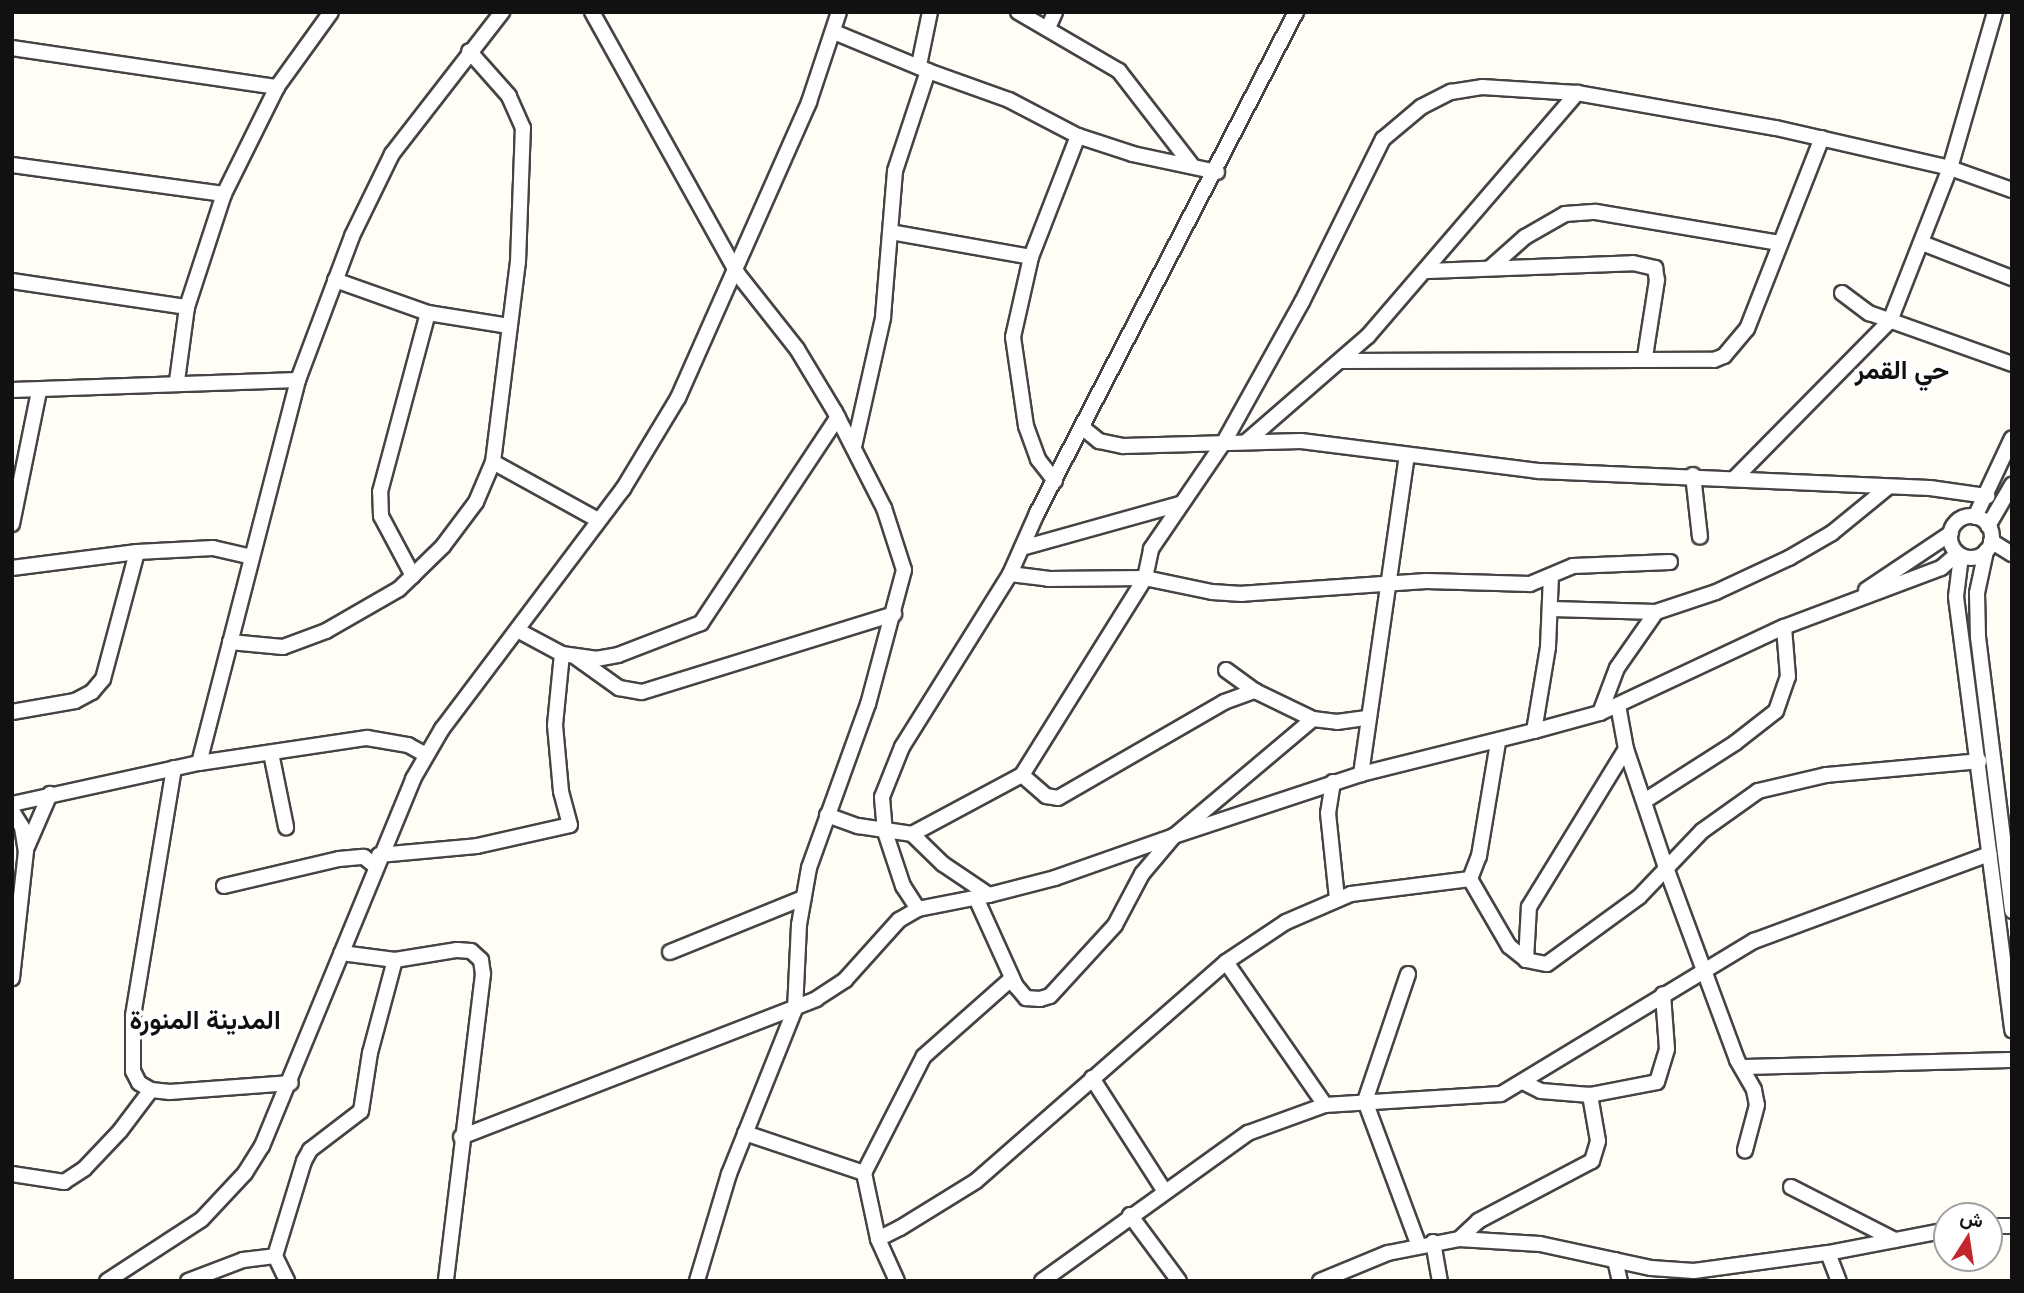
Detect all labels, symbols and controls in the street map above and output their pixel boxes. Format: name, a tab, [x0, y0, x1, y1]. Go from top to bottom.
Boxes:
district label: حي القمر	[1855, 354, 1949, 386]
district label: المدينة المنورة	[129, 1004, 281, 1036]
north arrow	[1933, 1202, 2003, 1272]
text: ش	[1958, 1203, 1986, 1234]

